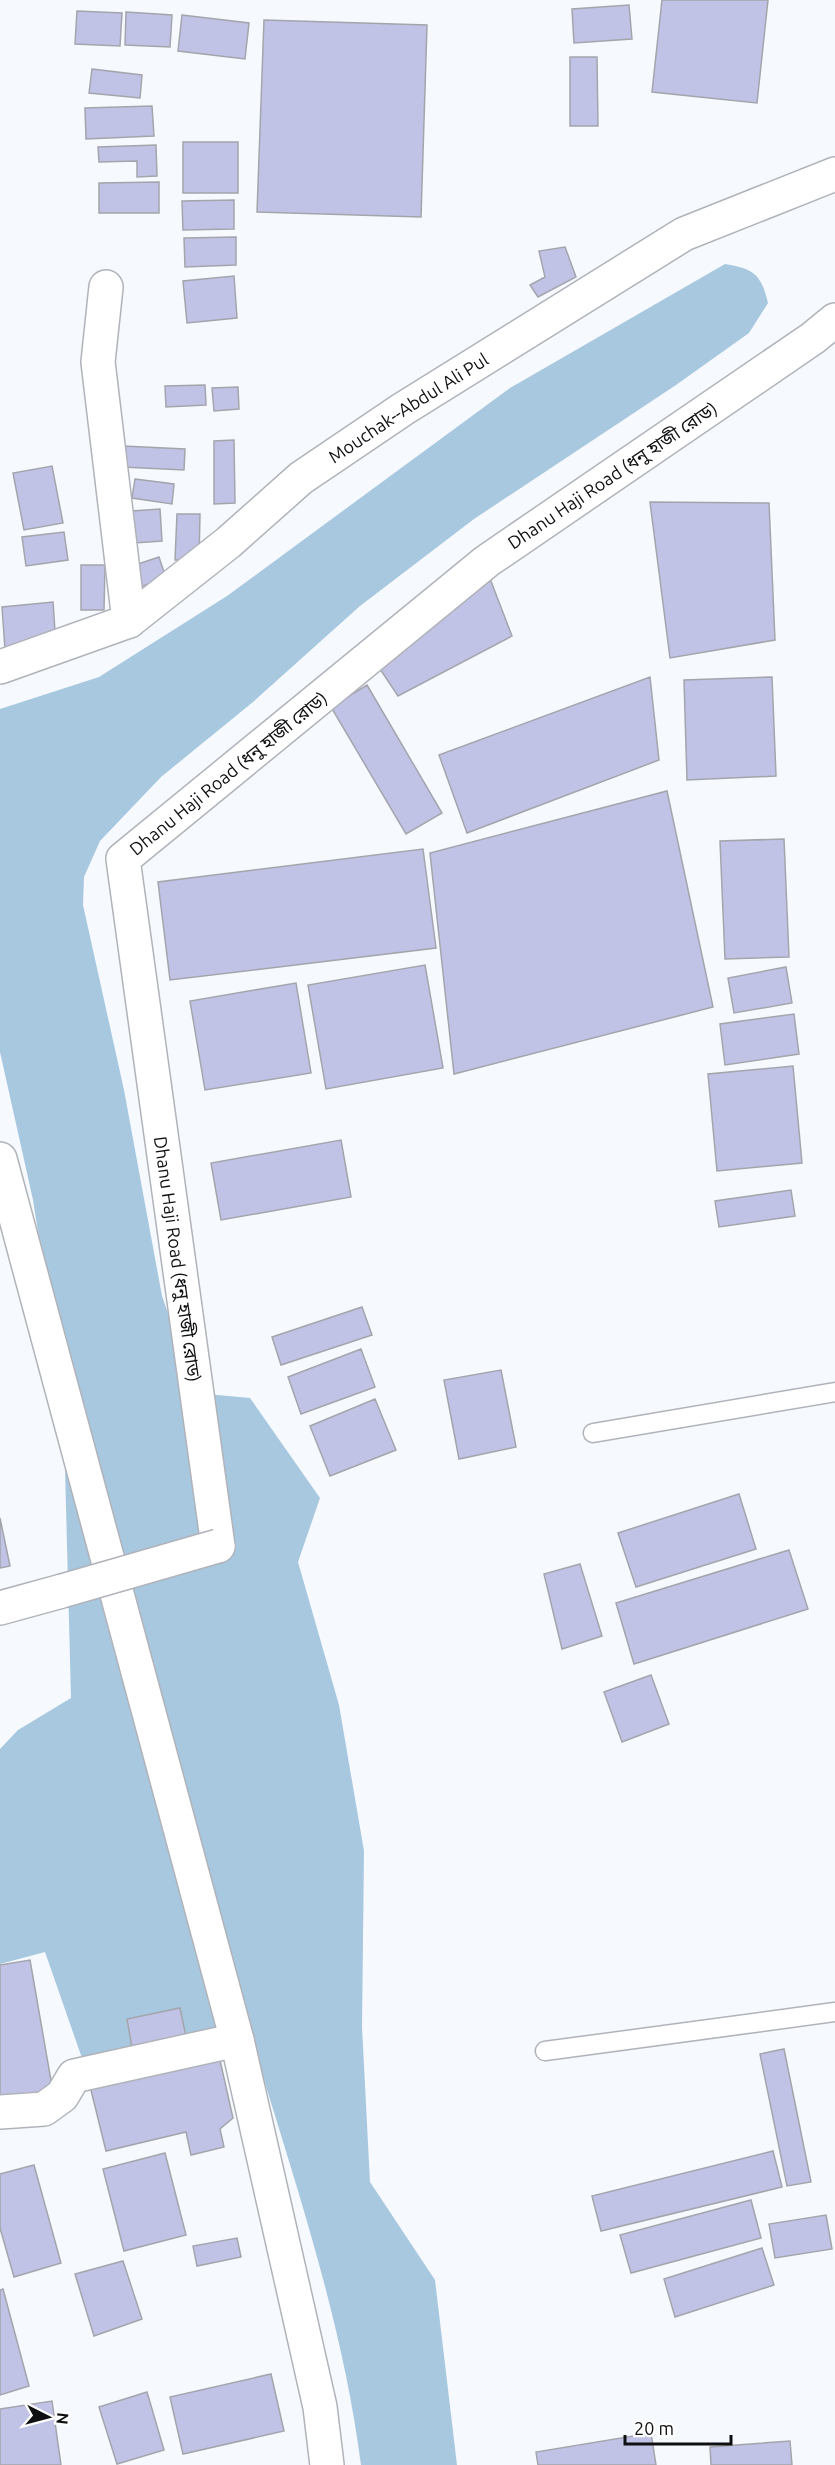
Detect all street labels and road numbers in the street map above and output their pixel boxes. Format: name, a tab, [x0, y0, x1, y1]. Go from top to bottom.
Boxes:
street label: Mouchak--Abdul Ali Pul	[325, 348, 492, 467]
street label: Dhanu Haji Road (ধনু হাজী রোড)	[504, 397, 721, 554]
street label: Dhanu Haji Road (ধনু হাজী রোড)	[125, 687, 332, 860]
street label: Dhanu Haji Road (ধনু হাজী রোড)	[149, 1135, 205, 1383]

